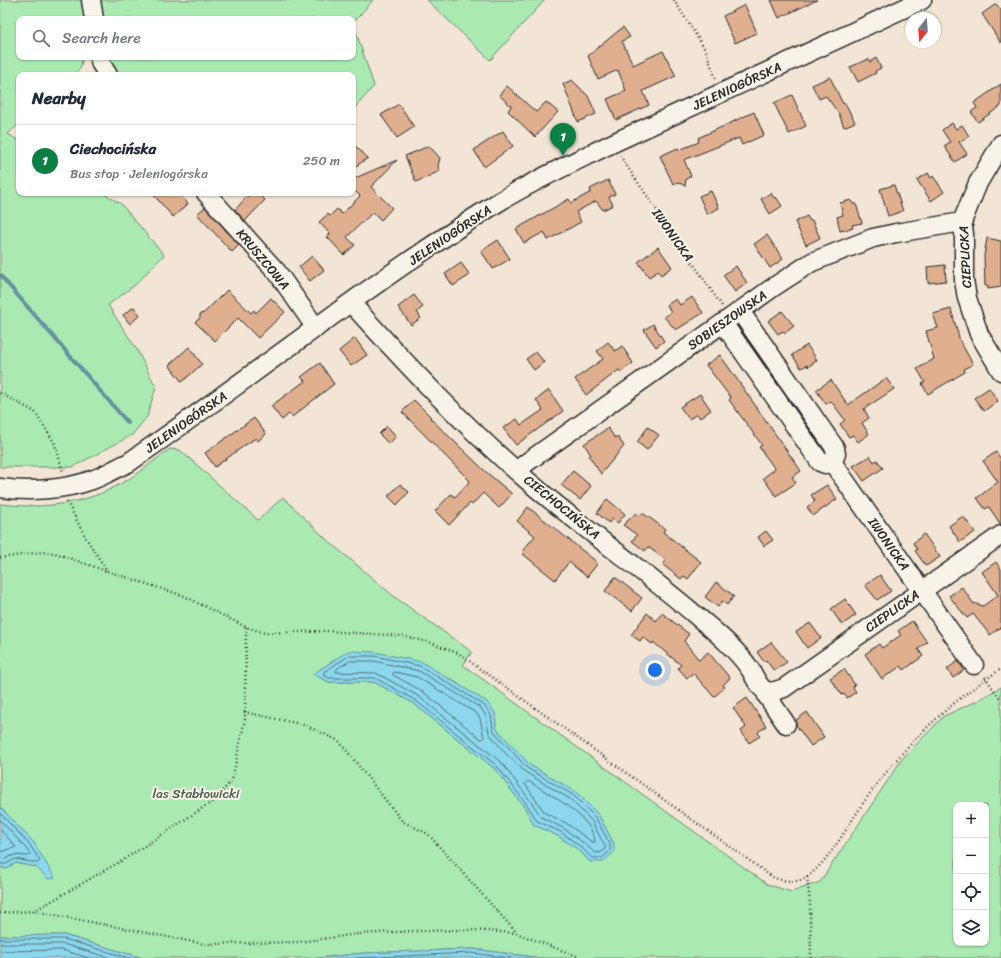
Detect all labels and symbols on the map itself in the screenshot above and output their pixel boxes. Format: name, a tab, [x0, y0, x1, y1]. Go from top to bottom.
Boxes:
north arrow	[905, 12, 941, 48]
street label: JELENIOGÓRSKA	[688, 55, 785, 117]
pin: 1	[550, 123, 576, 156]
street label: JELENIOGÓRSKA	[403, 199, 496, 272]
street label: IWONICKA	[646, 203, 700, 267]
street label: KRUSZCOWA	[230, 223, 296, 295]
street label: CIEPLICKA	[952, 225, 978, 289]
street label: SOBIESZOWSKA	[682, 284, 772, 356]
street label: JELENIOGÓRSKA	[139, 385, 232, 459]
street label: CIECHOCIŃSKA	[519, 469, 605, 545]
street label: IWONICKA	[862, 512, 916, 576]
street label: CIEPLICKA	[860, 584, 924, 638]
your location	[645, 660, 665, 680]
park label: las Stabłowicki	[153, 782, 240, 805]

